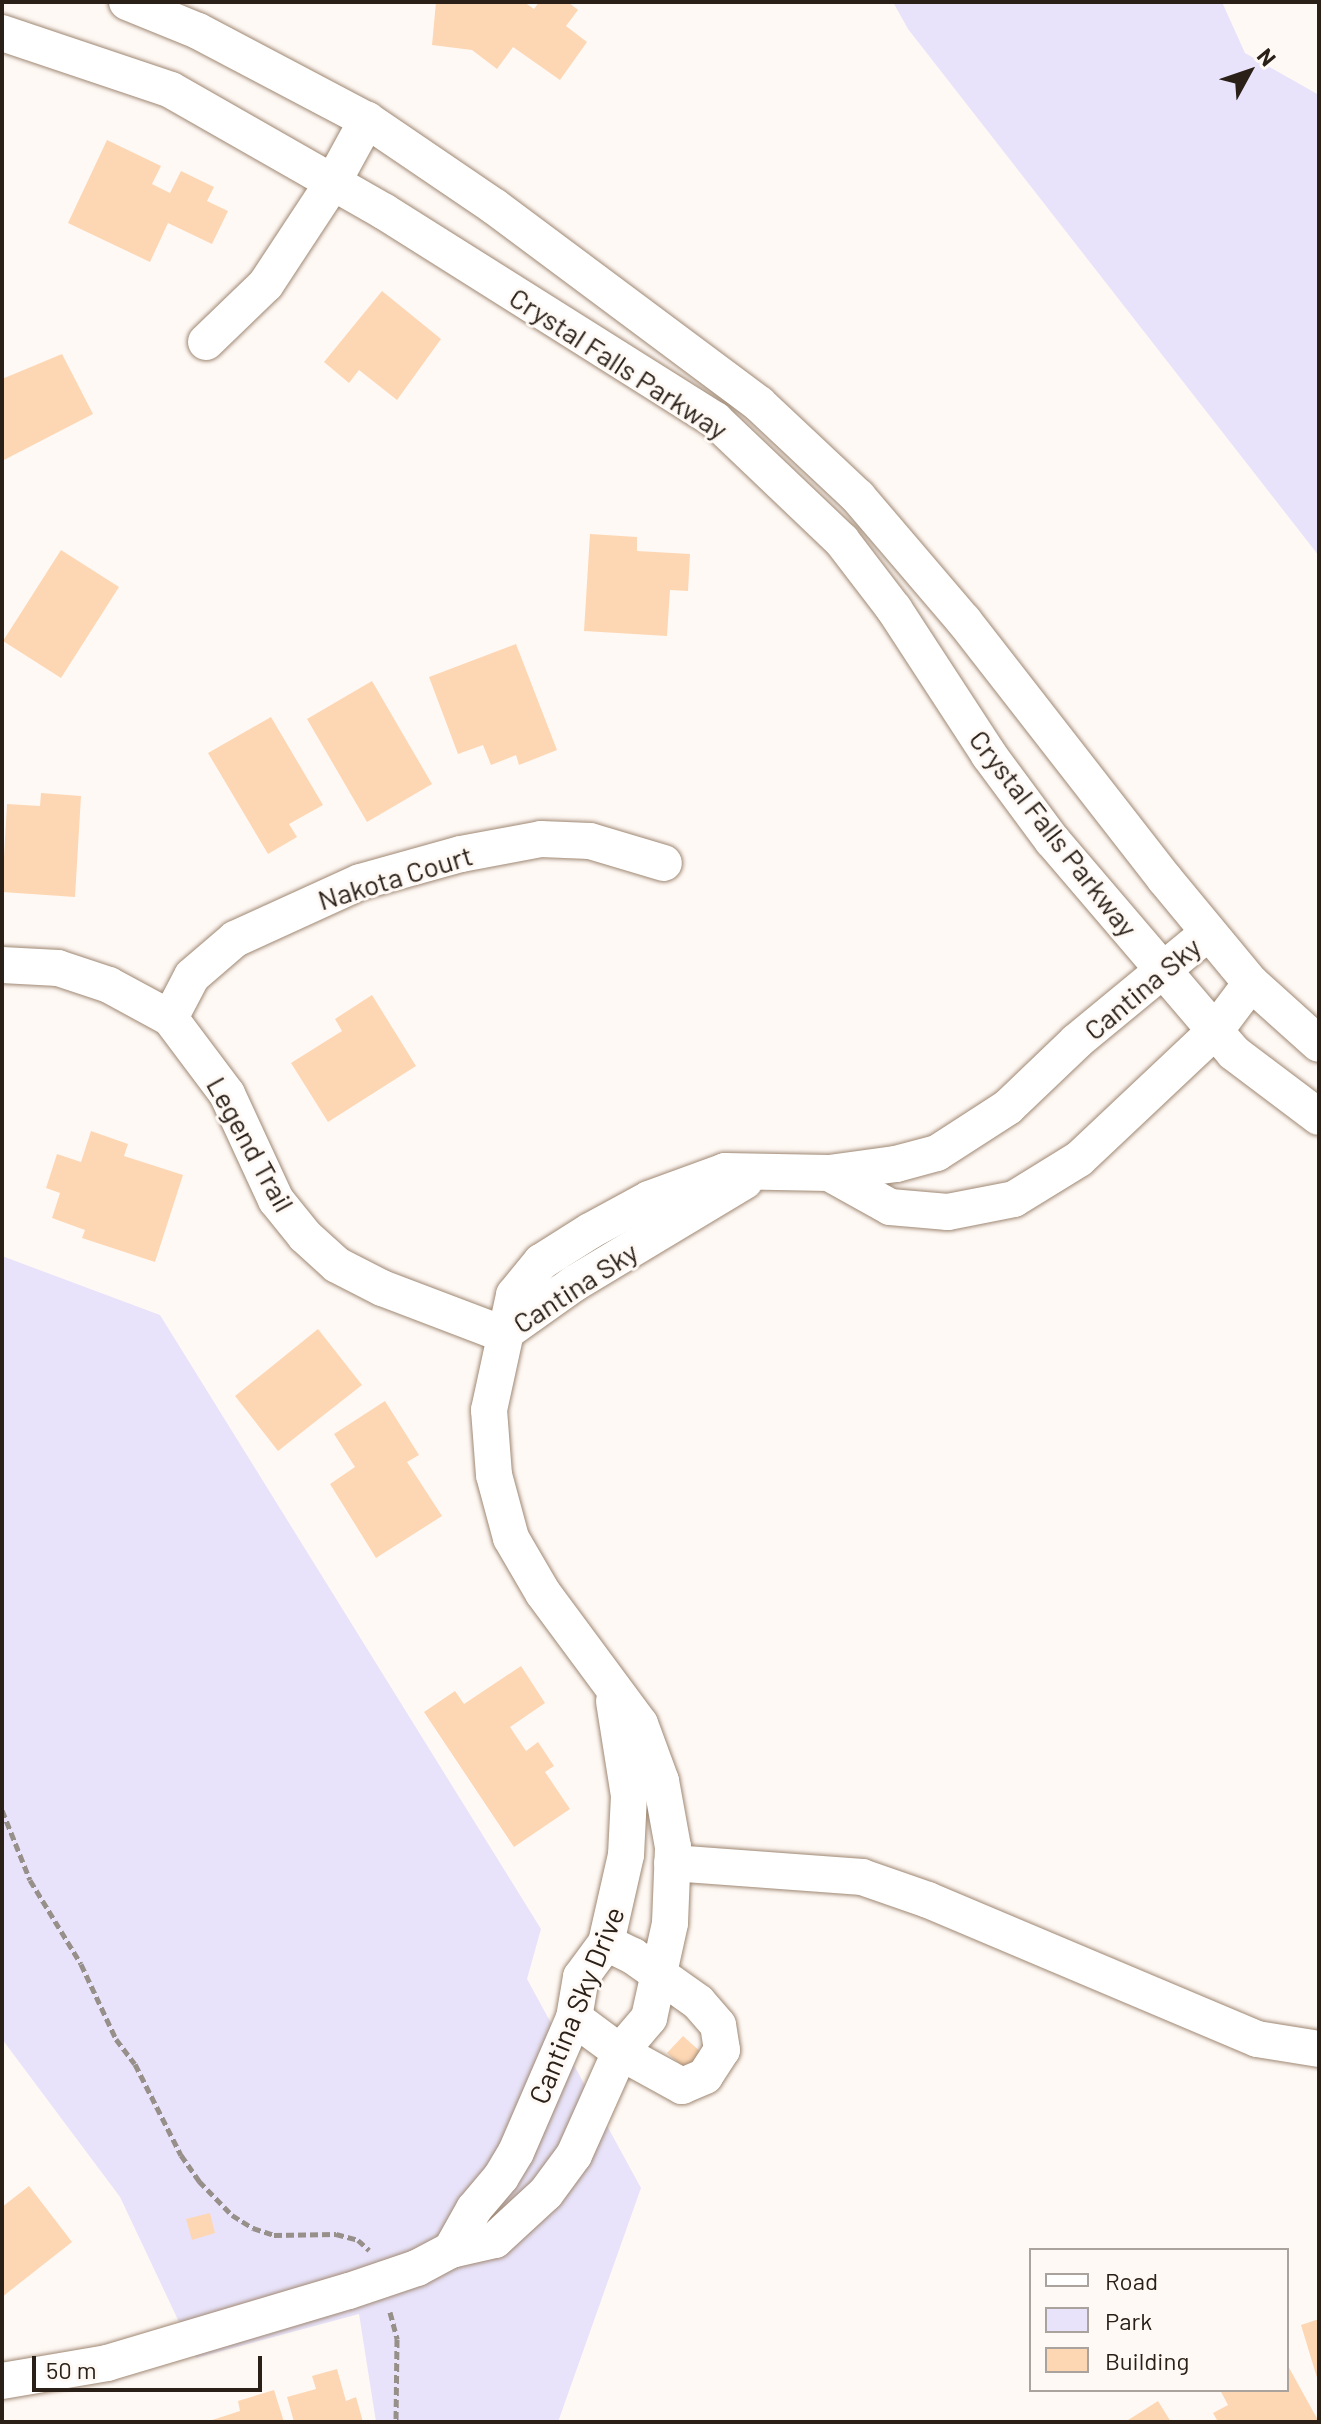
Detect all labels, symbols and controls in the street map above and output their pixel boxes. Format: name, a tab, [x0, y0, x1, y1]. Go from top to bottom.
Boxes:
north arrow	[1209, 32, 1289, 112]
text: N	[1253, 43, 1282, 71]
street label: Crystal Falls Parkway	[504, 280, 734, 446]
street label: Crystal Falls Parkway	[963, 723, 1145, 943]
street label: Nakota Court	[314, 838, 476, 916]
street label: Cantina Sky	[1077, 930, 1207, 1046]
street label: Legend Trail	[200, 1071, 302, 1217]
street label: Cantina Sky	[506, 1234, 644, 1340]
street label: Cantina Sky Drive	[521, 1901, 631, 2109]
legend	[1029, 2248, 1289, 2392]
text: Road	[1105, 2266, 1158, 2295]
text: Park	[1105, 2306, 1152, 2335]
scale bar	[36, 2340, 266, 2390]
text: Building	[1105, 2346, 1189, 2375]
text: 50 m	[46, 2355, 97, 2384]

